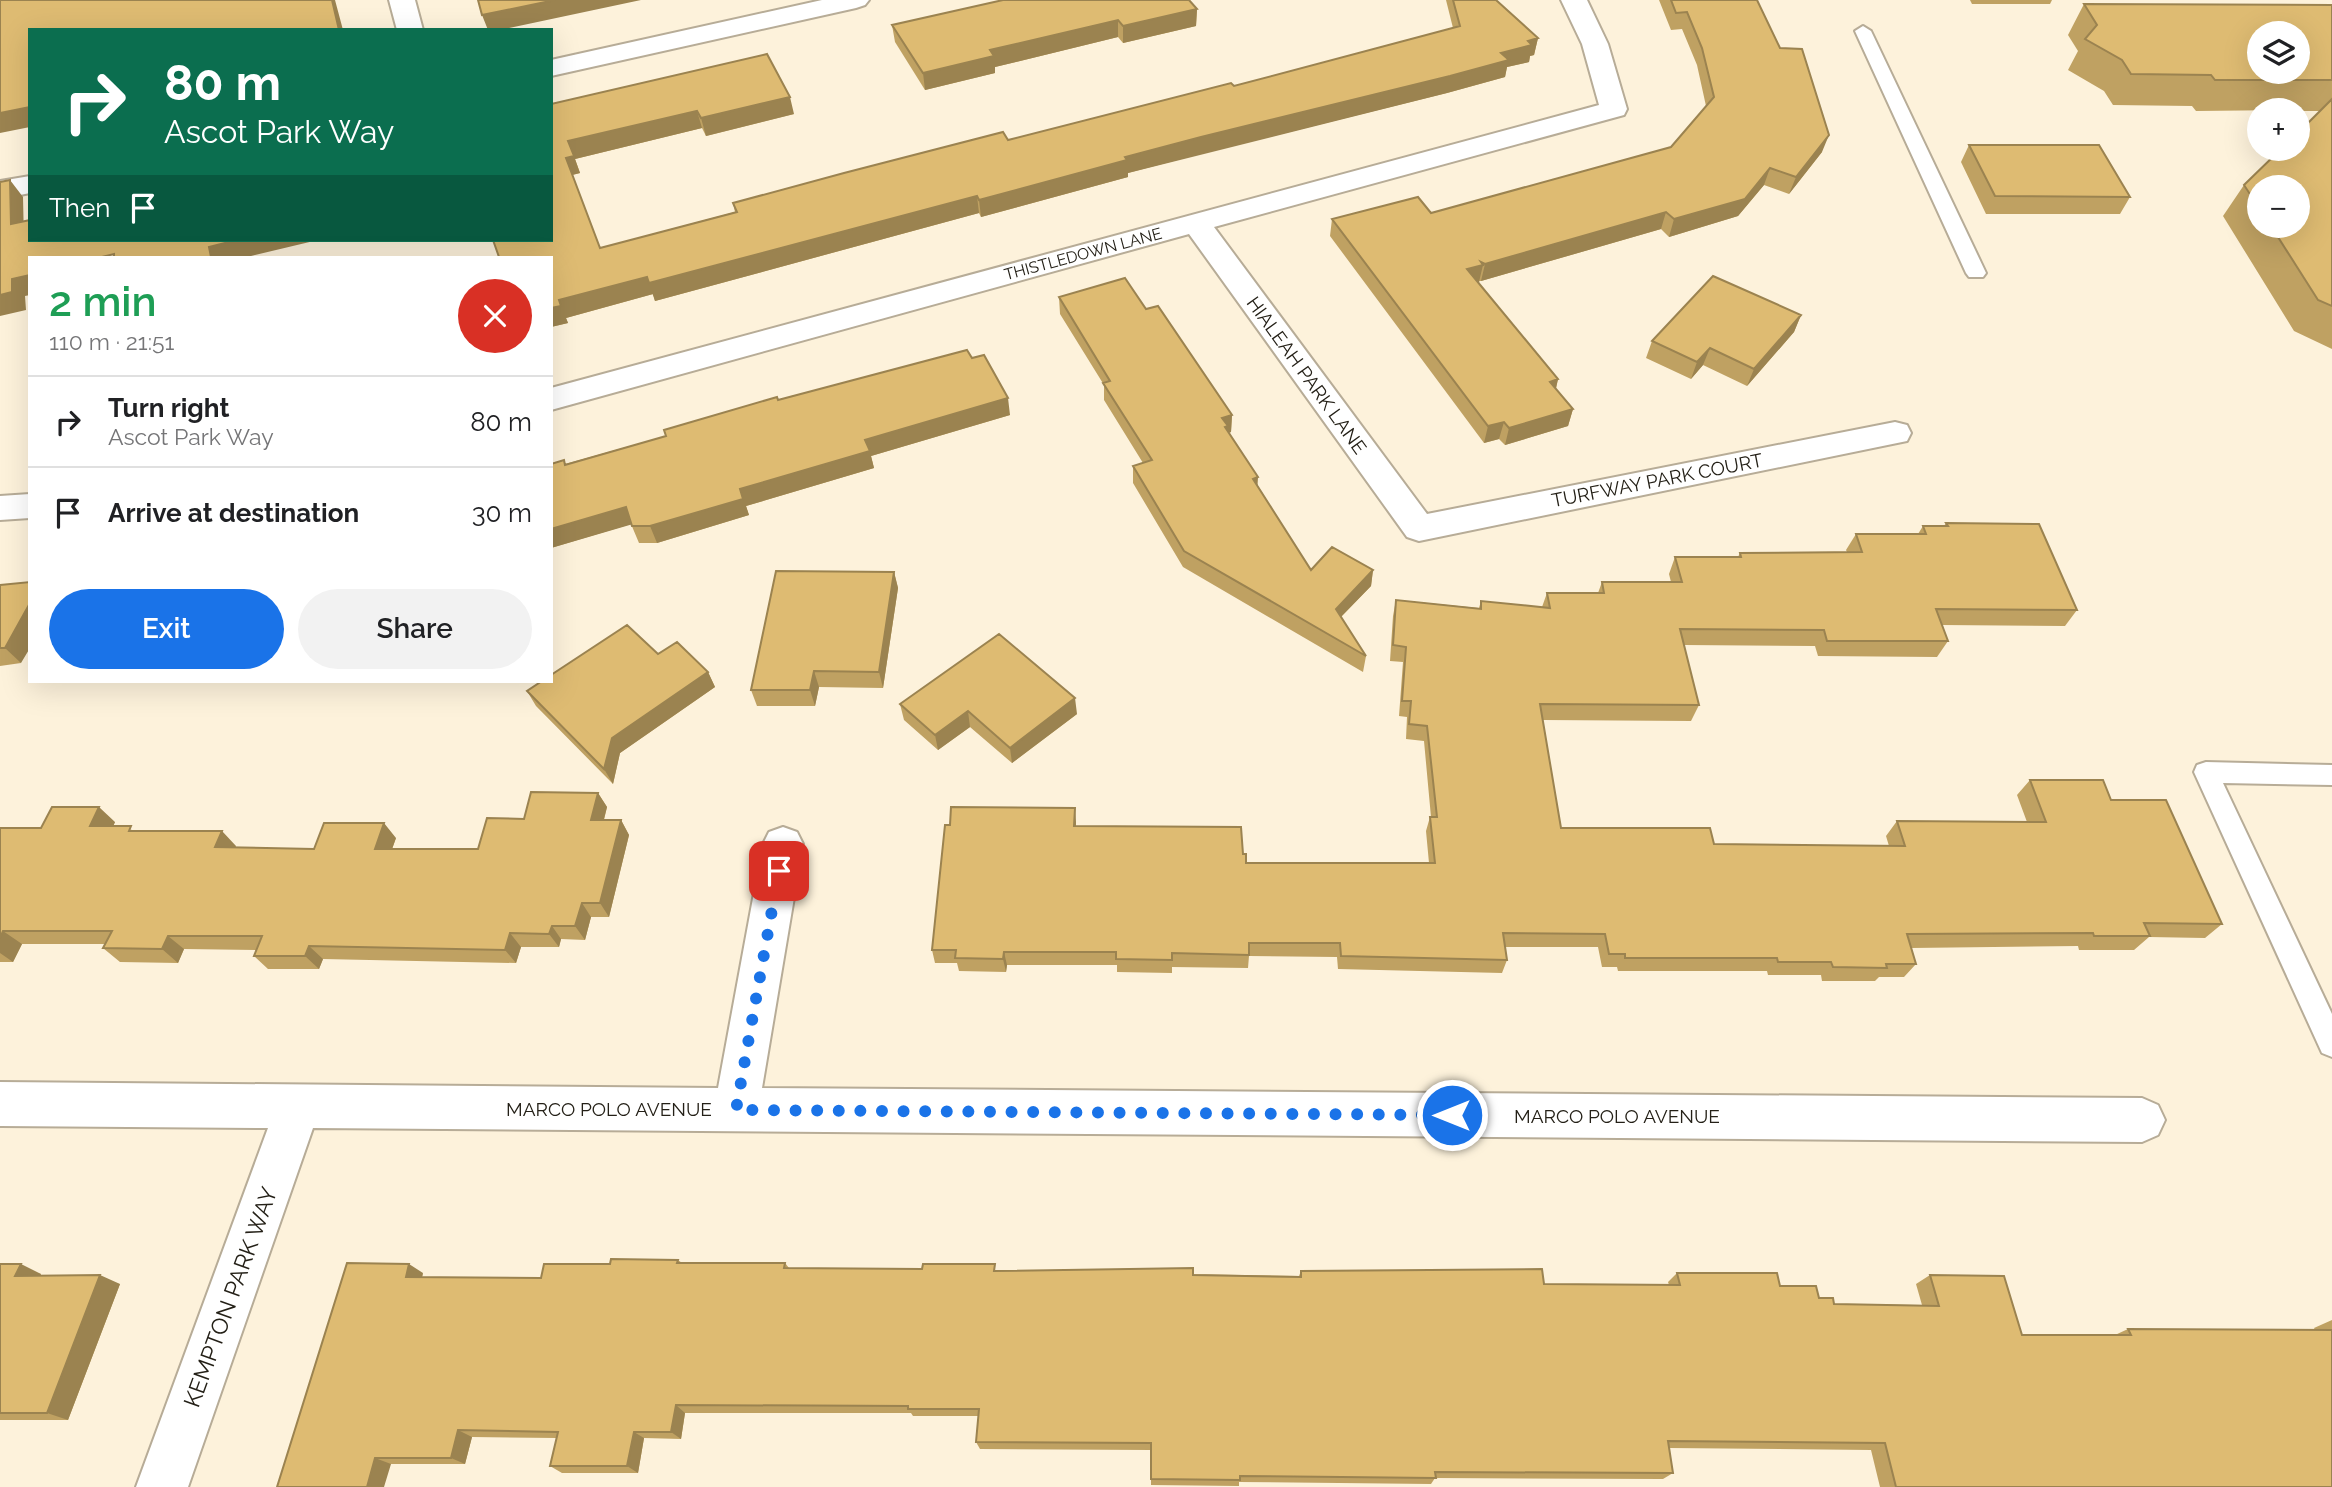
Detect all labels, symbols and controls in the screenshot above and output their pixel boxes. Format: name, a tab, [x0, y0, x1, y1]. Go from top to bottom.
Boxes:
map controls	[2247, 21, 2310, 238]
button: layers	[2247, 21, 2310, 84]
text: 80 m	[164, 54, 281, 111]
icon: right	[49, 56, 140, 147]
button: +	[2247, 98, 2310, 161]
text: Ascot Park Way	[164, 113, 394, 150]
button: −	[2247, 175, 2310, 238]
icon: arrive	[124, 189, 162, 227]
text: Then	[49, 193, 110, 223]
street label: THISTLEDOWN LANE	[1002, 224, 1164, 284]
text: 2 min	[49, 277, 157, 326]
button: close	[458, 279, 532, 353]
street label: HIALEAH PARK LANE	[1243, 292, 1371, 458]
text: 110 m · 21:51	[49, 328, 174, 355]
text: Turn right	[108, 393, 229, 423]
icon: right	[49, 403, 87, 441]
text: 80 m	[470, 407, 532, 437]
text: Ascot Park Way	[108, 423, 274, 450]
street label: TURFWAY PARK COURT	[1550, 449, 1765, 511]
icon: arrive	[49, 494, 87, 532]
text: Arrive at destination	[108, 498, 359, 528]
text: 30 m	[472, 498, 532, 528]
button: Exit	[49, 589, 284, 669]
button: Share	[298, 589, 532, 669]
pin	[749, 841, 809, 901]
icon: arrive	[760, 852, 798, 890]
position arrow	[1415, 1078, 1489, 1152]
street label: MARCO POLO AVENUE	[506, 1098, 712, 1120]
street label: MARCO POLO AVENUE	[1514, 1105, 1720, 1127]
street label: KEMPTON PARK WAY	[178, 1183, 282, 1411]

